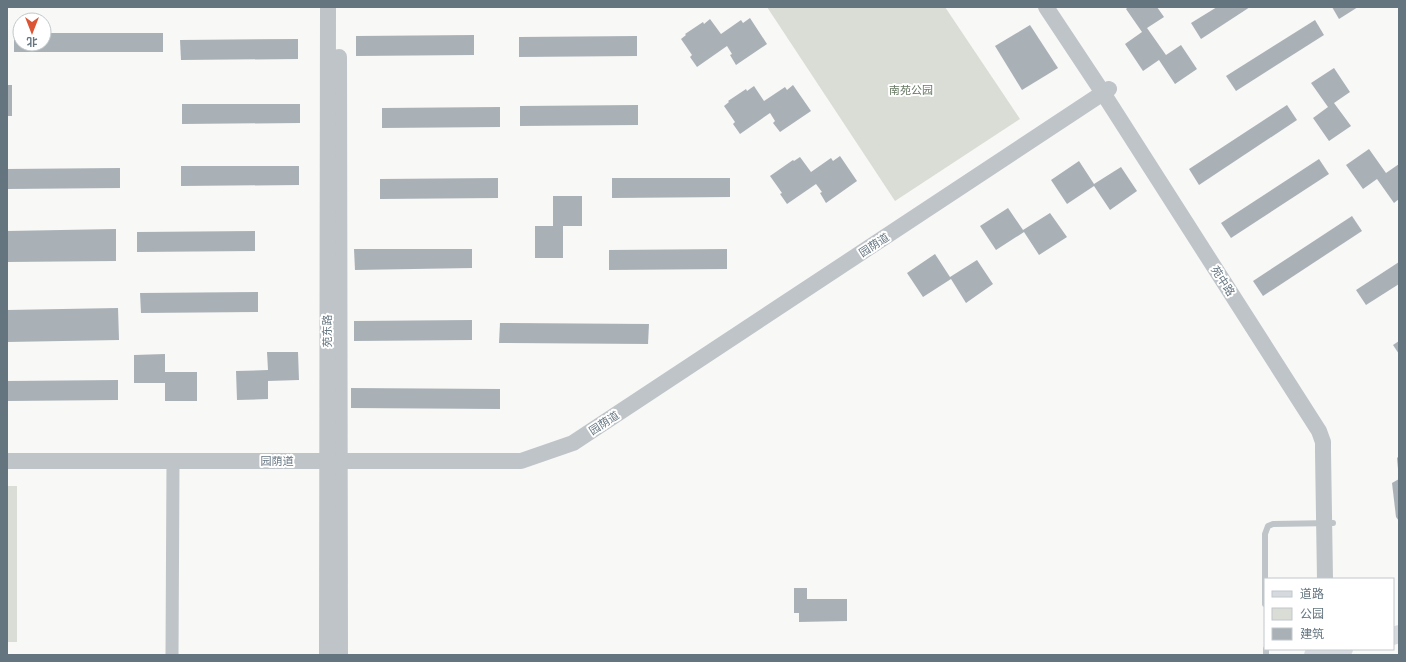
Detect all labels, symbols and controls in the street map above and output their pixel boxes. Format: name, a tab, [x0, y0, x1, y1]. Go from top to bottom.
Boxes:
north arrow	[12, 12, 52, 52]
text: 北	[27, 35, 38, 49]
park label: 南苑公园	[889, 83, 933, 97]
street label: 园荫道	[856, 230, 892, 260]
street label: 苑中路	[1208, 263, 1238, 299]
street label: 苑东路	[320, 315, 334, 348]
street label: 园荫道	[586, 408, 622, 438]
street label: 园荫道	[261, 454, 294, 468]
legend	[1264, 578, 1394, 650]
text: 道路	[1300, 586, 1324, 602]
text: 公园	[1300, 606, 1324, 622]
text: 建筑	[1300, 626, 1324, 642]

